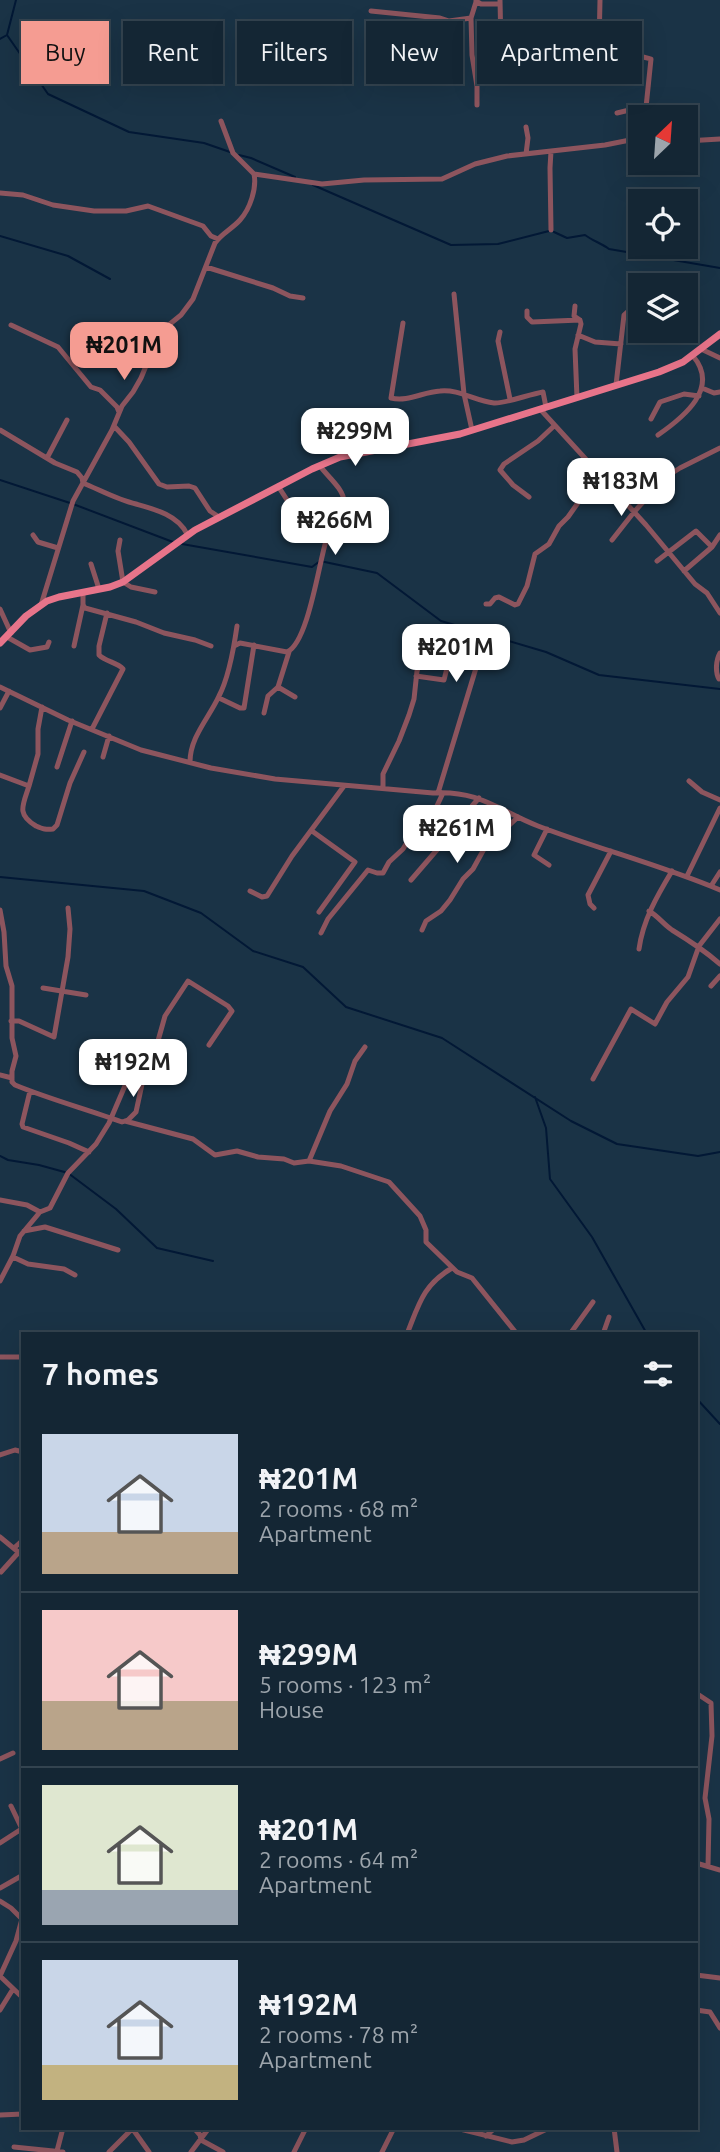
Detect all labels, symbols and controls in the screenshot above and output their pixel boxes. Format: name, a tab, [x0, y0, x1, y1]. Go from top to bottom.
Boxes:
chip: Buy	[21, 21, 109, 84]
chip: Rent	[123, 21, 223, 84]
chip: Filters	[237, 21, 352, 84]
chip: New	[366, 21, 463, 84]
chip: Apartment	[477, 21, 642, 84]
north arrow	[628, 105, 698, 175]
map controls	[628, 105, 698, 343]
button: locate	[628, 189, 698, 259]
button: layers	[628, 273, 698, 343]
pin: ₦201M	[75, 322, 173, 382]
text: ₦201M	[86, 332, 162, 357]
pin: ₦299M	[306, 408, 404, 468]
text: ₦299M	[317, 418, 393, 443]
pin: ₦183M	[572, 458, 670, 518]
text: ₦183M	[583, 468, 659, 493]
pin: ₦266M	[286, 498, 384, 557]
text: ₦266M	[297, 507, 373, 532]
pin: ₦201M	[407, 624, 505, 684]
text: ₦201M	[418, 634, 494, 659]
pin: ₦261M	[408, 806, 506, 865]
text: ₦261M	[419, 815, 495, 840]
pin: ₦192M	[84, 1040, 182, 1099]
text: ₦192M	[95, 1049, 171, 1074]
icon: filters	[639, 1355, 677, 1393]
text: 7 homes	[42, 1357, 159, 1391]
text: ₦201M	[259, 1461, 358, 1495]
icon: home	[98, 1462, 182, 1546]
text: 2 rooms · 68 m²	[259, 1496, 418, 1521]
text: Apartment	[259, 1521, 372, 1546]
text: ₦299M	[259, 1637, 358, 1671]
icon: home	[98, 1638, 182, 1722]
text: 5 rooms · 123 m²	[259, 1672, 431, 1697]
text: House	[259, 1697, 324, 1722]
text: ₦201M	[259, 1812, 358, 1846]
icon: home	[98, 1813, 182, 1897]
text: 2 rooms · 64 m²	[259, 1847, 418, 1872]
text: Apartment	[259, 1872, 372, 1897]
text: ₦192M	[259, 1987, 358, 2021]
icon: home	[98, 1988, 182, 2072]
text: 2 rooms · 78 m²	[259, 2022, 418, 2047]
text: Apartment	[259, 2047, 372, 2072]

